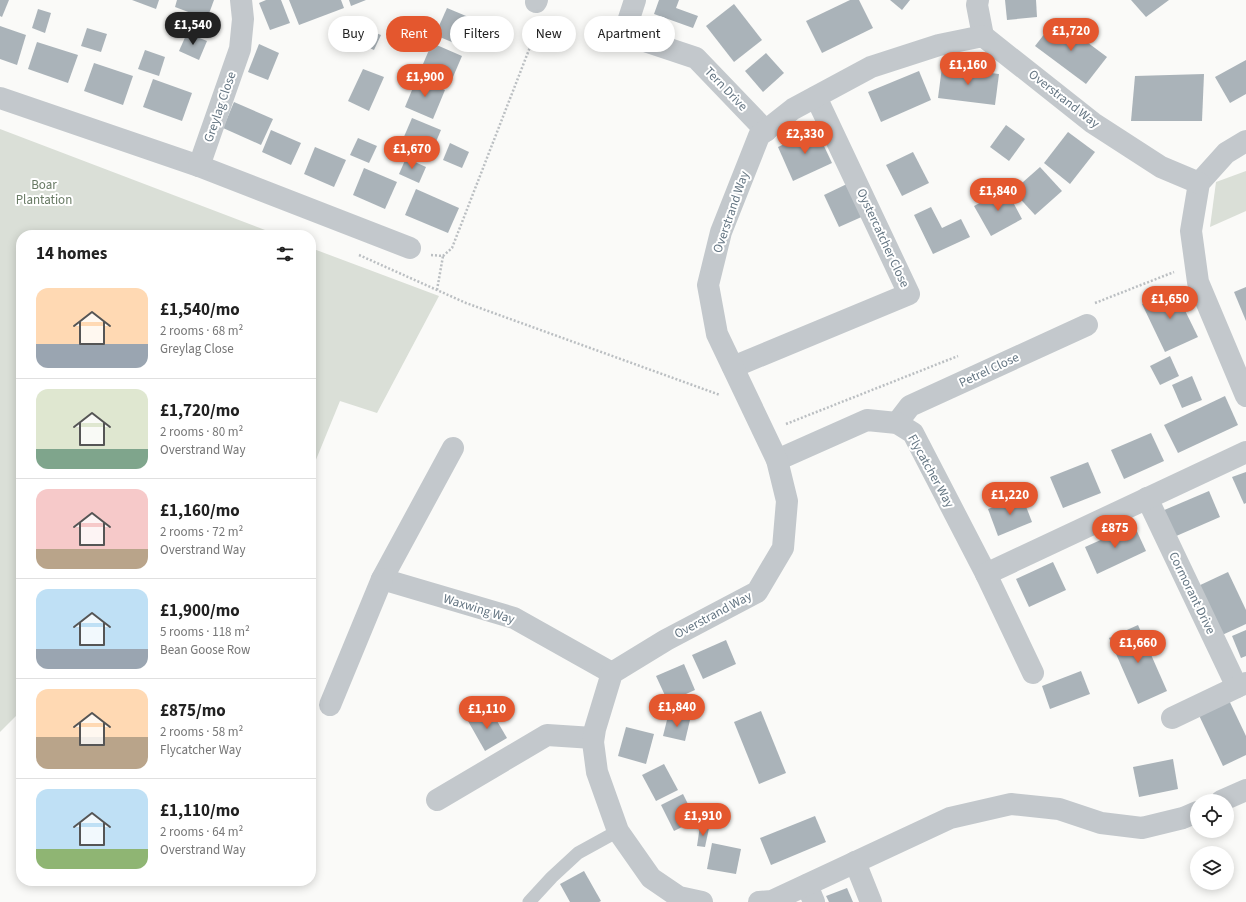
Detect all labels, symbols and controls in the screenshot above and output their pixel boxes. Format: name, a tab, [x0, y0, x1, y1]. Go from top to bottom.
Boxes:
pin: £1,540	[160, 12, 226, 46]
text: £1,540	[174, 16, 212, 34]
chip: Buy	[328, 16, 378, 52]
chip: Rent	[386, 16, 442, 52]
chip: Filters	[450, 16, 514, 52]
chip: New	[522, 16, 576, 52]
chip: Apartment	[584, 16, 675, 52]
pin: £1,720	[1038, 18, 1104, 52]
text: £1,720	[1052, 22, 1090, 40]
pin: £1,160	[935, 52, 1001, 86]
text: £1,160	[949, 56, 987, 74]
street label: Tern Drive	[700, 63, 752, 115]
pin: £1,900	[392, 64, 458, 98]
street label: Overstrand Way	[1025, 66, 1103, 132]
text: £1,900	[406, 68, 444, 86]
street label: Greylag Close	[199, 69, 241, 145]
pin: £2,330	[772, 121, 838, 155]
text: £2,330	[786, 125, 824, 143]
pin: £1,670	[379, 136, 445, 170]
text: £1,670	[393, 140, 431, 158]
street label: Overstrand Way	[709, 169, 753, 255]
park label: Boar Plantation	[16, 176, 72, 209]
pin: £1,840	[965, 178, 1031, 212]
text: £1,840	[979, 182, 1017, 200]
street label: Oystercatcher Close	[852, 185, 914, 291]
text: 14 homes	[36, 242, 107, 266]
icon: filters	[274, 243, 296, 265]
pin: £1,650	[1137, 286, 1203, 320]
text: £1,650	[1151, 290, 1189, 308]
text: £1,540/mo	[160, 298, 240, 322]
icon: home	[68, 304, 116, 352]
text: 2 rooms · 68 m²	[160, 322, 243, 340]
text: Greylag Close	[160, 340, 234, 358]
street label: Petrel Close	[956, 348, 1022, 392]
text: £1,720/mo	[160, 399, 240, 423]
icon: home	[68, 405, 116, 453]
text: 2 rooms · 80 m²	[160, 423, 243, 441]
street label: Flycatcher Way	[903, 431, 959, 511]
text: Overstrand Way	[160, 441, 245, 459]
pin: £1,220	[977, 482, 1043, 516]
text: £1,220	[991, 486, 1029, 504]
text: £1,160/mo	[160, 499, 240, 523]
icon: home	[68, 505, 116, 553]
pin: £875	[1091, 515, 1139, 549]
text: £875	[1101, 519, 1129, 537]
text: 2 rooms · 72 m²	[160, 523, 243, 541]
text: Overstrand Way	[160, 541, 245, 559]
street label: Cormorant Drive	[1164, 549, 1220, 637]
street label: Overstrand Way	[671, 587, 755, 643]
street label: Waxwing Way	[441, 590, 517, 628]
text: £1,900/mo	[160, 599, 240, 623]
icon: home	[68, 605, 116, 653]
text: 5 rooms · 118 m²	[160, 623, 250, 641]
pin: £1,660	[1105, 630, 1171, 664]
text: £1,660	[1119, 634, 1157, 652]
text: Bean Goose Row	[160, 641, 250, 659]
pin: £1,840	[644, 694, 710, 728]
pin: £1,110	[454, 696, 520, 730]
text: £1,840	[658, 698, 696, 716]
text: £875/mo	[160, 699, 226, 723]
text: £1,110	[468, 700, 506, 718]
icon: home	[68, 705, 116, 753]
text: 2 rooms · 58 m²	[160, 723, 243, 741]
text: Flycatcher Way	[160, 741, 241, 759]
map controls	[1190, 794, 1234, 890]
button: locate	[1190, 794, 1234, 838]
text: £1,110/mo	[160, 799, 240, 823]
pin: £1,910	[670, 803, 736, 837]
icon: home	[68, 805, 116, 853]
text: £1,910	[684, 807, 722, 825]
text: 2 rooms · 64 m²	[160, 823, 243, 841]
text: Overstrand Way	[160, 841, 245, 859]
button: layers	[1190, 846, 1234, 890]

